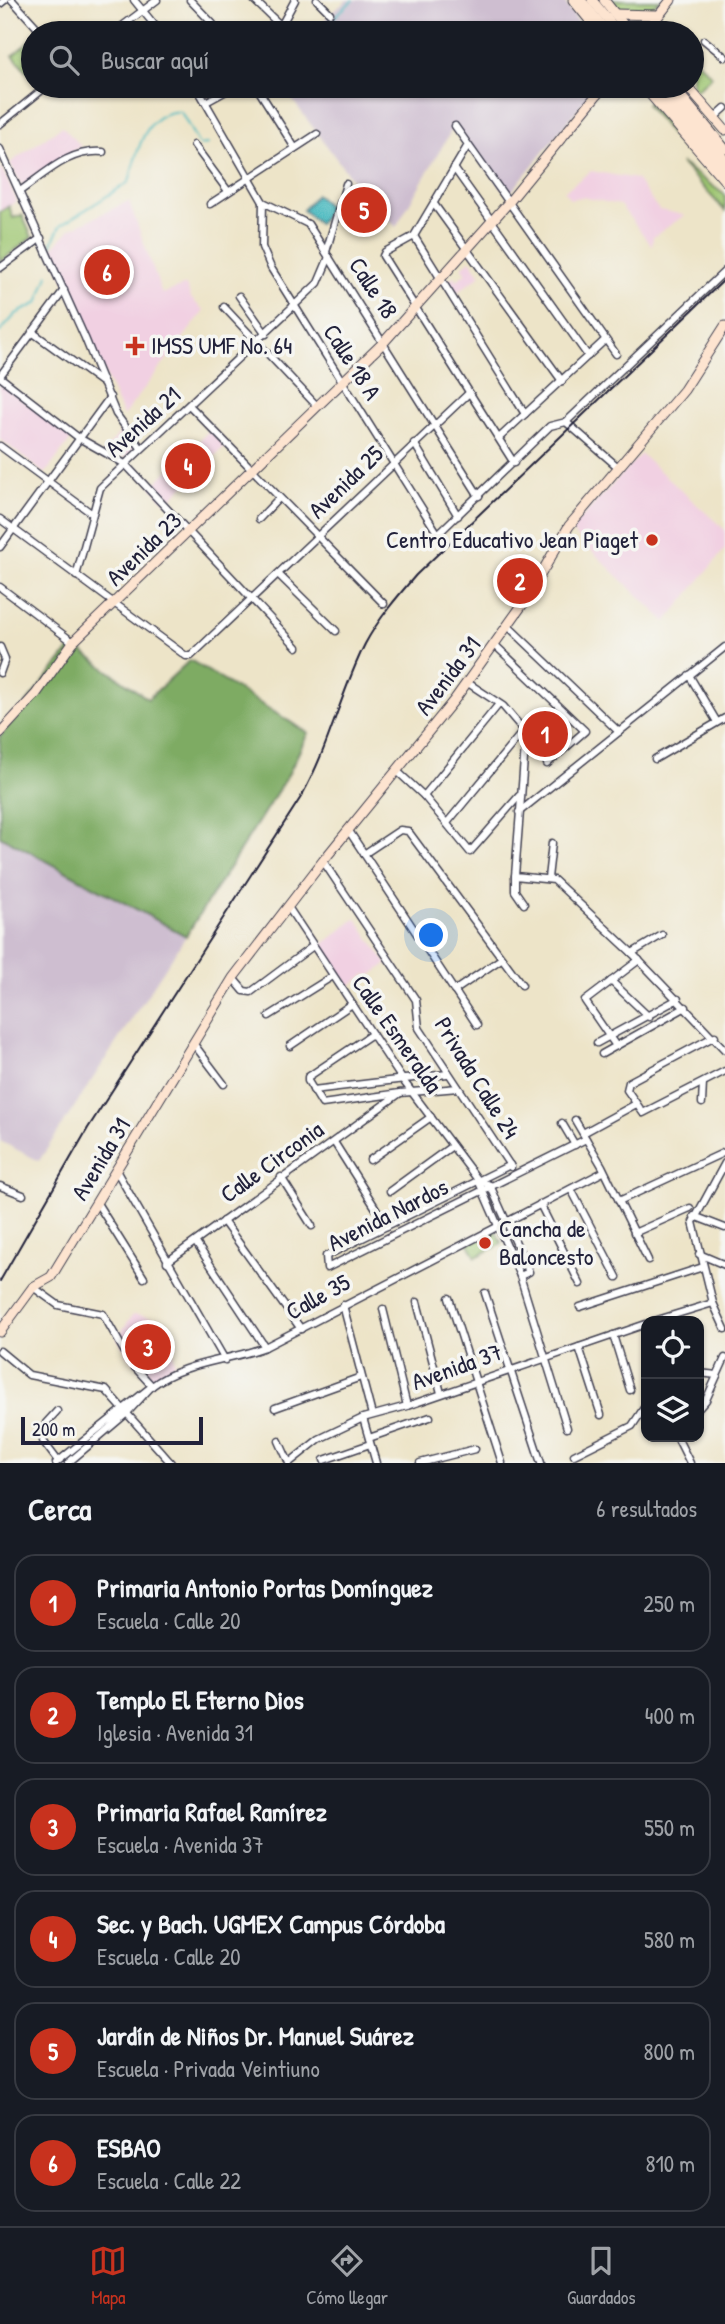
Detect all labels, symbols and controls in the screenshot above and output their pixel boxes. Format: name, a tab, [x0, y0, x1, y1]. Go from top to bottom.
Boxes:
search box	[21, 21, 704, 98]
icon: search	[45, 41, 83, 79]
text: Buscar aquí	[101, 42, 209, 77]
pin: 5	[341, 184, 387, 236]
pin: 6	[84, 246, 130, 298]
street label: Calle 18	[342, 251, 406, 324]
street label: Calle 18 A	[316, 317, 389, 406]
place label: IMSS UMF No. 64	[151, 329, 292, 361]
marker: IMSS UMF No. 64	[125, 336, 145, 356]
street label: Avenida 21	[98, 379, 187, 464]
street label: Avenida 25	[301, 438, 390, 525]
pin: 4	[165, 440, 211, 492]
street label: Avenida 23	[99, 504, 188, 592]
place label: Centro Educativo Jean Piaget	[386, 523, 639, 555]
marker: Centro Educativo Jean Piaget	[644, 532, 660, 548]
pin: 2	[497, 555, 543, 607]
street label: Avenida 31	[407, 629, 487, 721]
pin: 1	[522, 708, 568, 760]
your location	[414, 918, 448, 952]
street label: Calle Esmeralda	[345, 968, 450, 1099]
street label: Privada Calle 24	[428, 1011, 528, 1144]
street label: Avenida 31	[63, 1111, 137, 1206]
street label: Calle Circonia	[213, 1113, 330, 1210]
street label: Avenida Nardos	[322, 1170, 453, 1258]
place label: Cancha de Baloncesto	[499, 1212, 594, 1272]
marker: Cancha de Baloncesto	[477, 1235, 493, 1251]
street label: Calle 35	[280, 1265, 355, 1327]
map controls	[641, 1316, 704, 1442]
button: locate	[641, 1316, 704, 1379]
pin: 3	[125, 1321, 171, 1373]
street label: Avenida 37	[407, 1335, 506, 1397]
button: layers	[641, 1379, 704, 1442]
scale bar	[21, 1414, 203, 1446]
text: 200 m	[32, 1416, 75, 1442]
text: Cerca	[28, 1489, 91, 1529]
text: 6 resultados	[596, 1493, 697, 1524]
text: Primaria Antonio Portas Domínguez	[97, 1570, 433, 1605]
text: 1	[49, 1588, 57, 1619]
text: 250 m	[643, 1588, 695, 1619]
text: Escuela · Calle 20	[97, 1605, 241, 1636]
text: Templo El Eterno Dios	[97, 1682, 304, 1717]
text: 2	[48, 1700, 58, 1731]
text: 400 m	[645, 1700, 695, 1731]
text: Iglesia · Avenida 31	[97, 1717, 253, 1748]
text: Primaria Rafael Ramírez	[97, 1794, 327, 1829]
text: 3	[48, 1812, 58, 1843]
text: 550 m	[644, 1812, 695, 1843]
text: Escuela · Avenida 37	[97, 1829, 264, 1860]
text: Sec. y Bach. UGMEX Campus Córdoba	[97, 1906, 445, 1941]
text: 4	[49, 1924, 57, 1955]
text: 580 m	[644, 1924, 695, 1955]
text: Escuela · Calle 20	[97, 1941, 241, 1972]
text: Jardín de Niños Dr. Manuel Suárez	[97, 2018, 414, 2053]
text: 5	[48, 2036, 58, 2067]
text: 800 m	[644, 2036, 695, 2067]
text: Escuela · Privada Veintiuno	[97, 2053, 320, 2084]
text: ESBAO	[97, 2130, 161, 2165]
text: 6	[48, 2148, 58, 2179]
text: 810 m	[645, 2148, 695, 2179]
text: Escuela · Calle 22	[97, 2165, 241, 2196]
tab: Mapa	[89, 2242, 127, 2310]
tab: Cómo llegar	[306, 2242, 388, 2310]
tab: Guardados	[567, 2242, 636, 2310]

